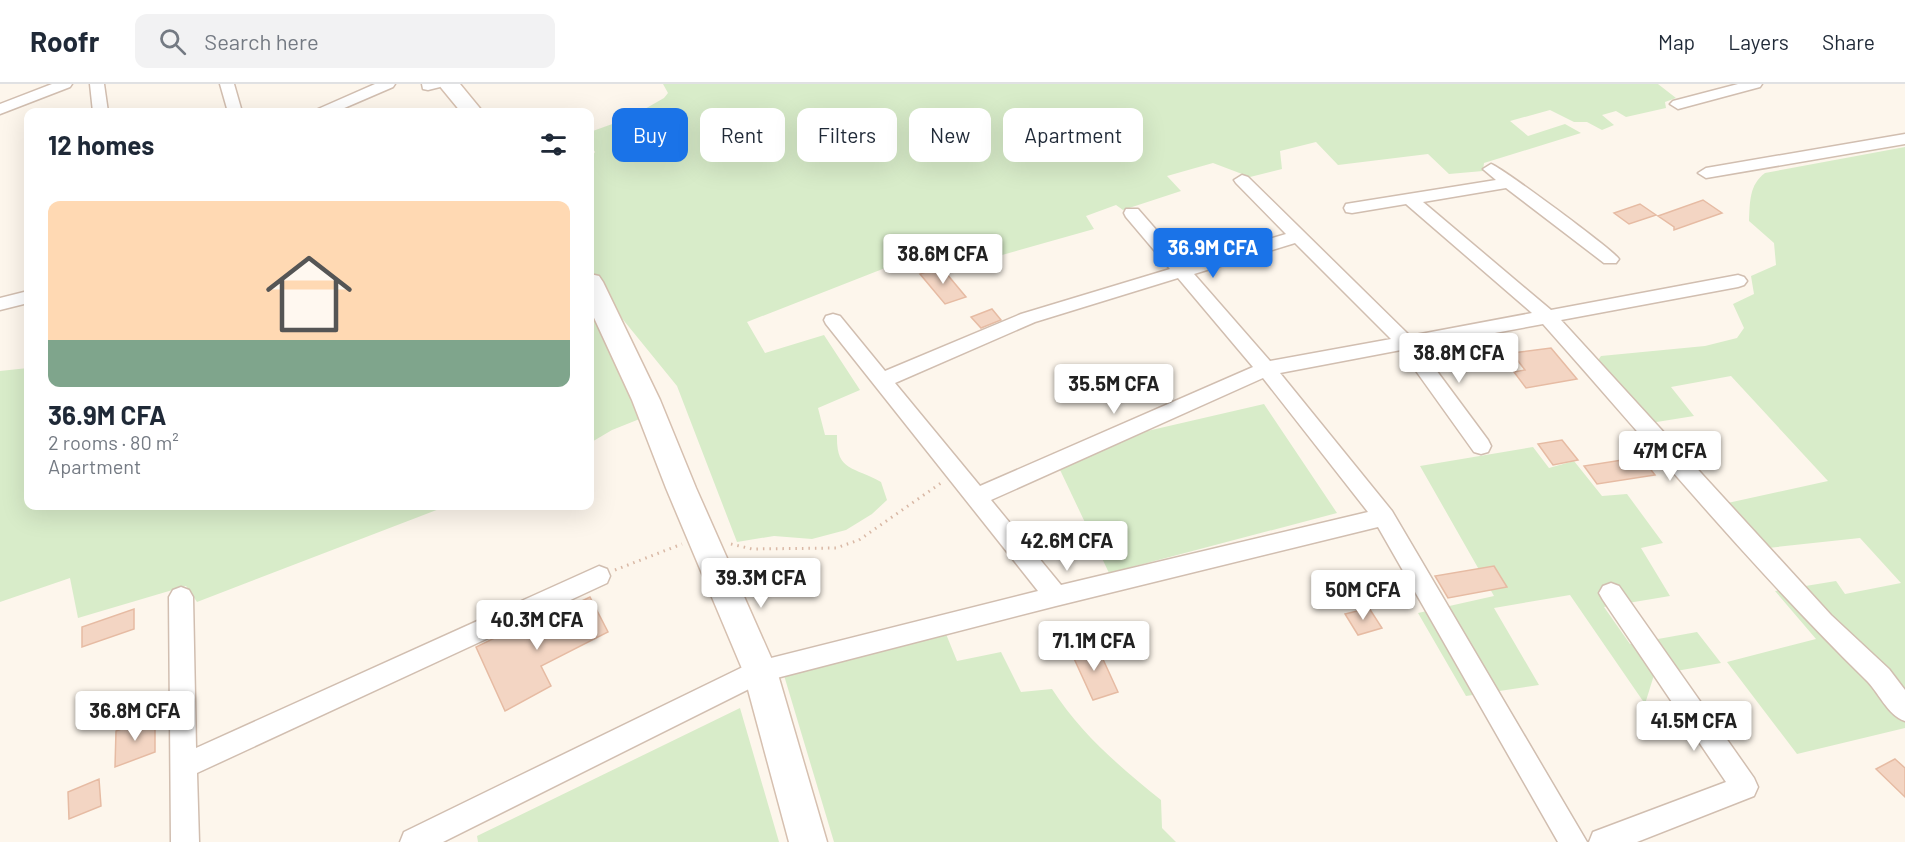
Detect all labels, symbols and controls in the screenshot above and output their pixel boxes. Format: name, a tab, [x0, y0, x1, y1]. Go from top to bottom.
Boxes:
search box	[135, 14, 555, 68]
text: Roofr	[30, 24, 99, 58]
icon: search	[156, 25, 189, 58]
text: Search here	[204, 28, 319, 54]
text: Map	[1658, 29, 1695, 54]
text: Layers	[1728, 29, 1789, 54]
text: Share	[1822, 29, 1875, 54]
chip: Buy	[612, 108, 688, 162]
chip: Rent	[700, 108, 785, 162]
chip: Filters	[797, 108, 897, 162]
chip: New	[909, 108, 991, 162]
chip: Apartment	[1003, 108, 1143, 162]
icon: filters	[537, 128, 570, 161]
text: 12 homes	[48, 129, 154, 160]
pin: 36.9M CFA	[1144, 228, 1282, 279]
pin: 38.6M CFA	[874, 234, 1012, 285]
text: 36.9M CFA	[1167, 235, 1259, 259]
icon: home	[255, 240, 363, 348]
text: 38.6M CFA	[897, 241, 989, 265]
pin: 38.8M CFA	[1390, 333, 1528, 384]
text: 38.8M CFA	[1413, 340, 1505, 364]
pin: 35.5M CFA	[1045, 364, 1183, 415]
text: 35.5M CFA	[1068, 371, 1160, 395]
text: 36.9M CFA	[48, 399, 166, 430]
text: 2 rooms · 80 m²	[48, 430, 179, 454]
pin: 47M CFA	[1615, 431, 1725, 482]
text: 47M CFA	[1633, 438, 1707, 462]
text: Apartment	[48, 454, 141, 478]
pin: 42.6M CFA	[998, 521, 1136, 572]
text: 42.6M CFA	[1021, 528, 1113, 552]
pin: 39.3M CFA	[692, 558, 830, 609]
text: 39.3M CFA	[715, 565, 807, 589]
pin: 50M CFA	[1308, 570, 1418, 621]
text: 50M CFA	[1325, 577, 1401, 601]
pin: 40.3M CFA	[468, 600, 606, 651]
text: 40.3M CFA	[490, 607, 584, 631]
pin: 71.1M CFA	[1025, 621, 1163, 672]
text: 71.1M CFA	[1052, 628, 1136, 652]
pin: 36.8M CFA	[66, 691, 204, 742]
text: 36.8M CFA	[89, 698, 181, 722]
pin: 41.5M CFA	[1625, 701, 1763, 752]
text: 41.5M CFA	[1651, 708, 1737, 732]

